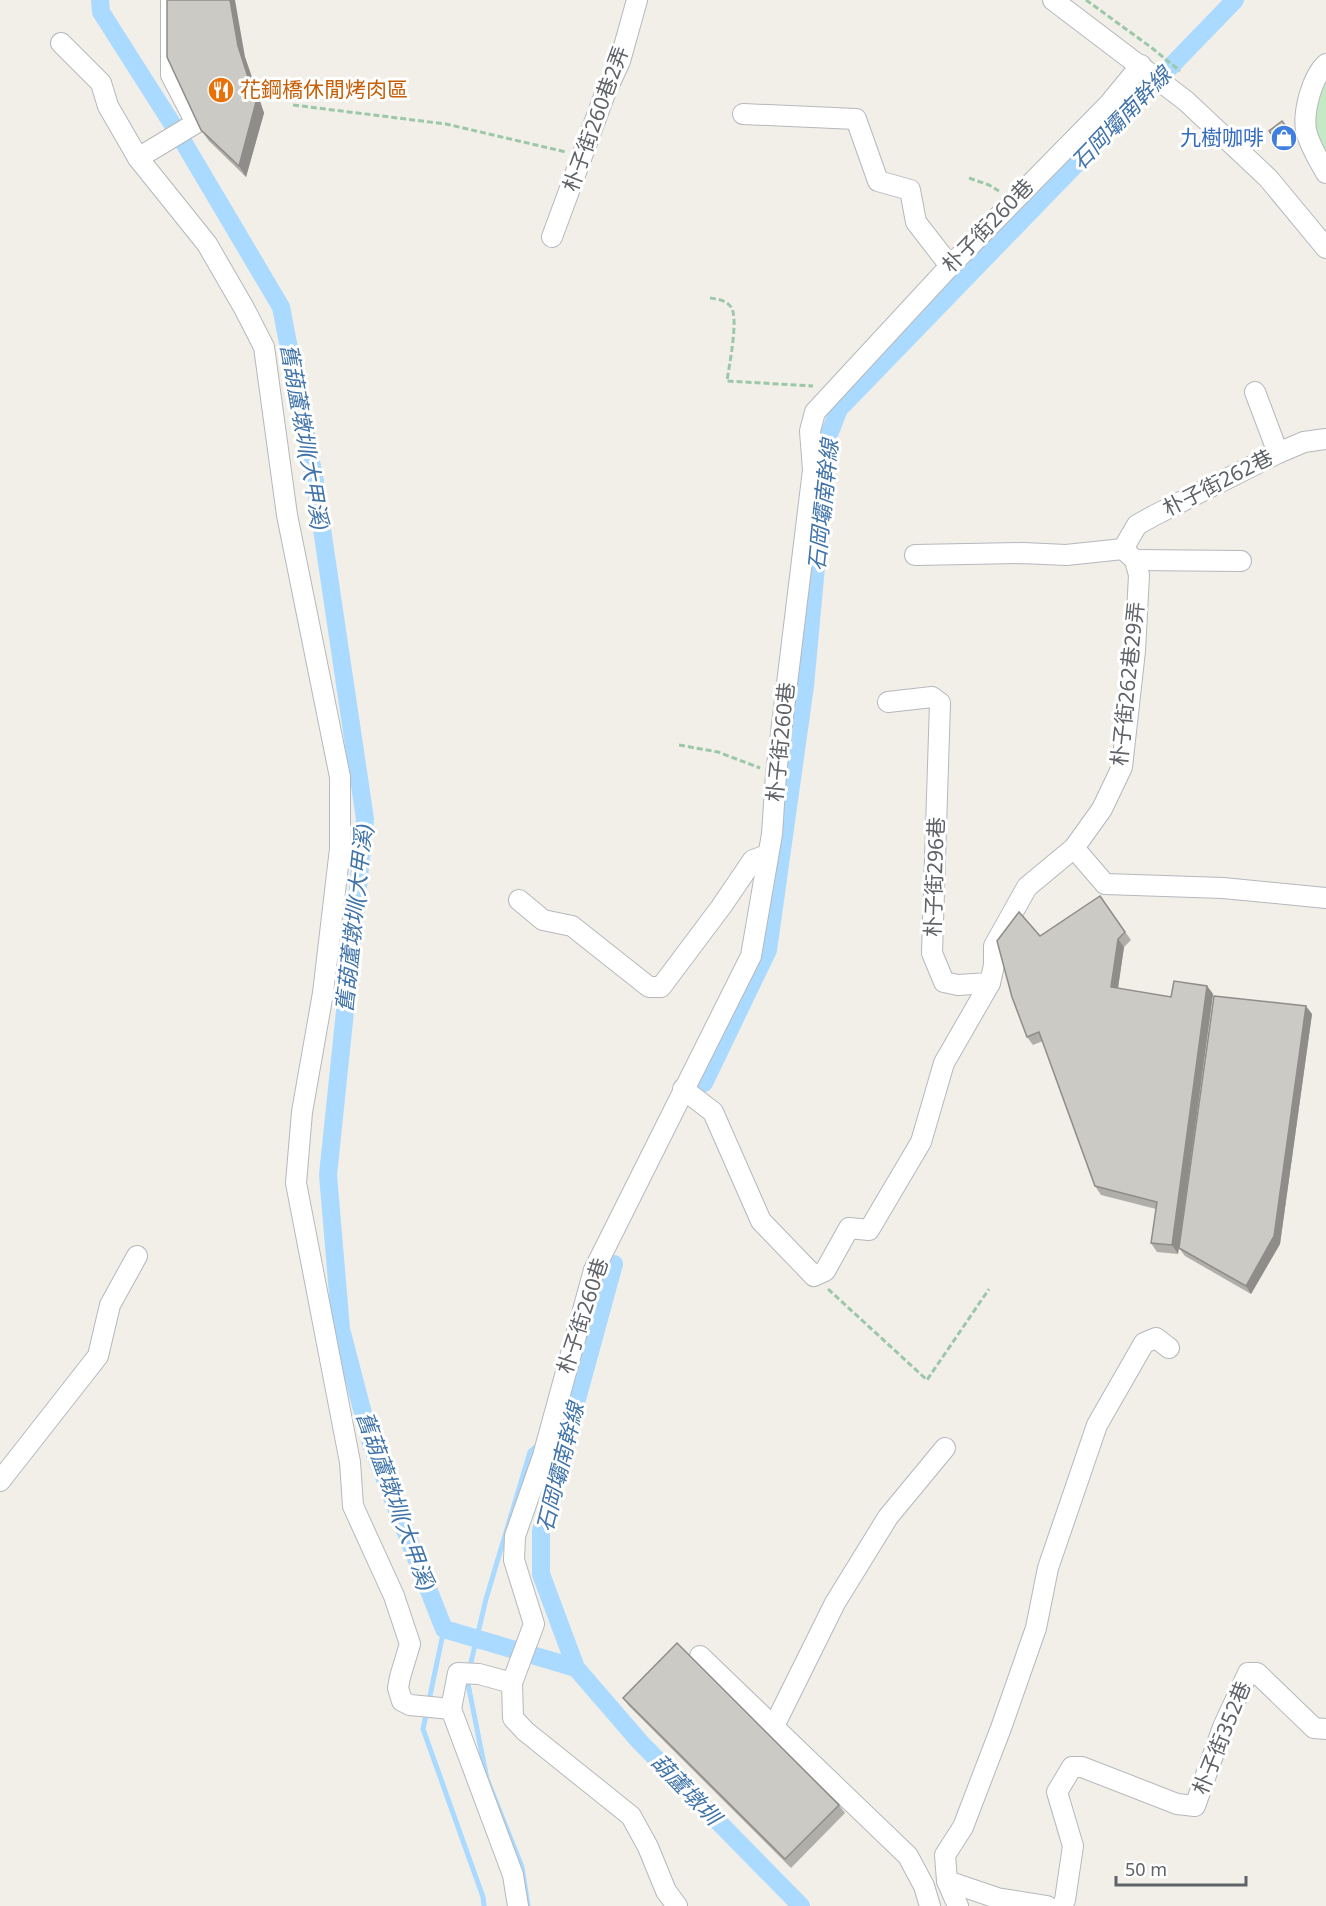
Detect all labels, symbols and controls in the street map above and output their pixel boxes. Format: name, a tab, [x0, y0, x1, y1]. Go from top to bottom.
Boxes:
street label: 朴子街260巷2弄	[556, 42, 634, 195]
water label: 石岡壩南幹線	[1064, 57, 1179, 175]
restaurant icon: 花鋼橋休閒烤肉區	[206, 75, 236, 105]
place label: 花鋼橋休閒烤肉區	[240, 75, 408, 103]
place label: 九樹咖啡	[1180, 123, 1264, 151]
shop icon: 九樹咖啡	[1269, 123, 1299, 153]
street label: 朴子街260巷	[936, 172, 1039, 278]
water label: 舊葫蘆墩圳(大甲溪)	[275, 341, 337, 532]
water label: 石岡壩南幹線	[800, 435, 844, 572]
street label: 朴子街262巷	[1158, 442, 1277, 522]
street label: 朴子街262巷29弄	[1104, 600, 1150, 767]
street label: 朴子街260巷	[760, 681, 800, 803]
street label: 朴子街296巷	[918, 816, 950, 937]
water label: 舊葫蘆墩圳(大甲溪)	[328, 822, 378, 1013]
street label: 朴子街260巷	[550, 1254, 614, 1377]
water label: 石岡壩南幹線	[529, 1396, 590, 1534]
water label: 舊葫蘆墩圳(大甲溪)	[351, 1407, 443, 1594]
street label: 朴子街352巷	[1186, 1677, 1257, 1799]
water label: 葫蘆墩圳	[645, 1746, 730, 1833]
scale bar	[1116, 1849, 1246, 1887]
text: 50 m	[1125, 1857, 1167, 1881]

